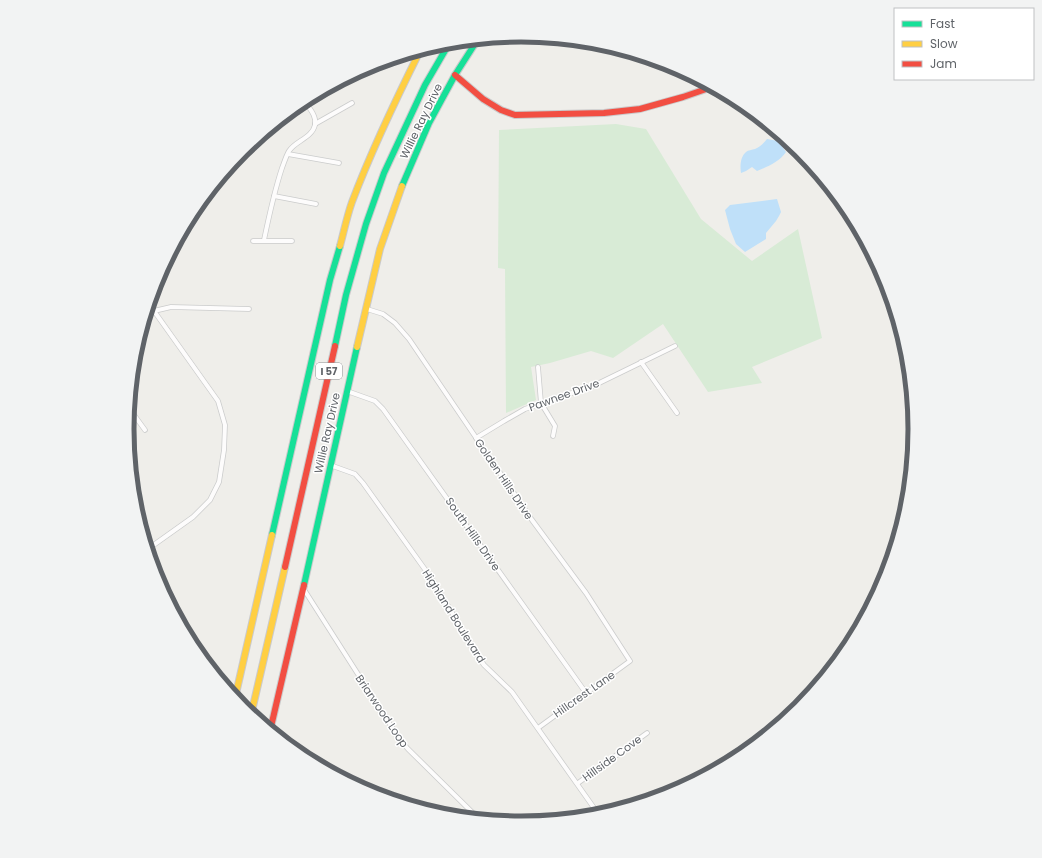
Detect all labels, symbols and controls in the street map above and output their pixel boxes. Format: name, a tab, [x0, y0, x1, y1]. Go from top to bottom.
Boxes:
legend	[894, 8, 1034, 80]
text: Fast	[930, 15, 955, 32]
text: Slow	[930, 35, 958, 52]
text: Jam	[930, 55, 957, 72]
street label: Willie Ray Drive	[396, 80, 446, 161]
road number: I 57	[316, 363, 342, 379]
street label: Pawnee Drive	[526, 375, 602, 415]
street label: Willie Ray Drive	[310, 391, 344, 475]
street label: Golden Hills Drive	[471, 435, 537, 523]
street label: South Hills Drive	[442, 494, 504, 574]
street label: Highland Boulevard	[419, 566, 489, 666]
street label: Hillcrest Lane	[550, 667, 618, 721]
street label: Briarwood Loop	[352, 671, 412, 751]
street label: Hillside Cove	[579, 731, 645, 785]

